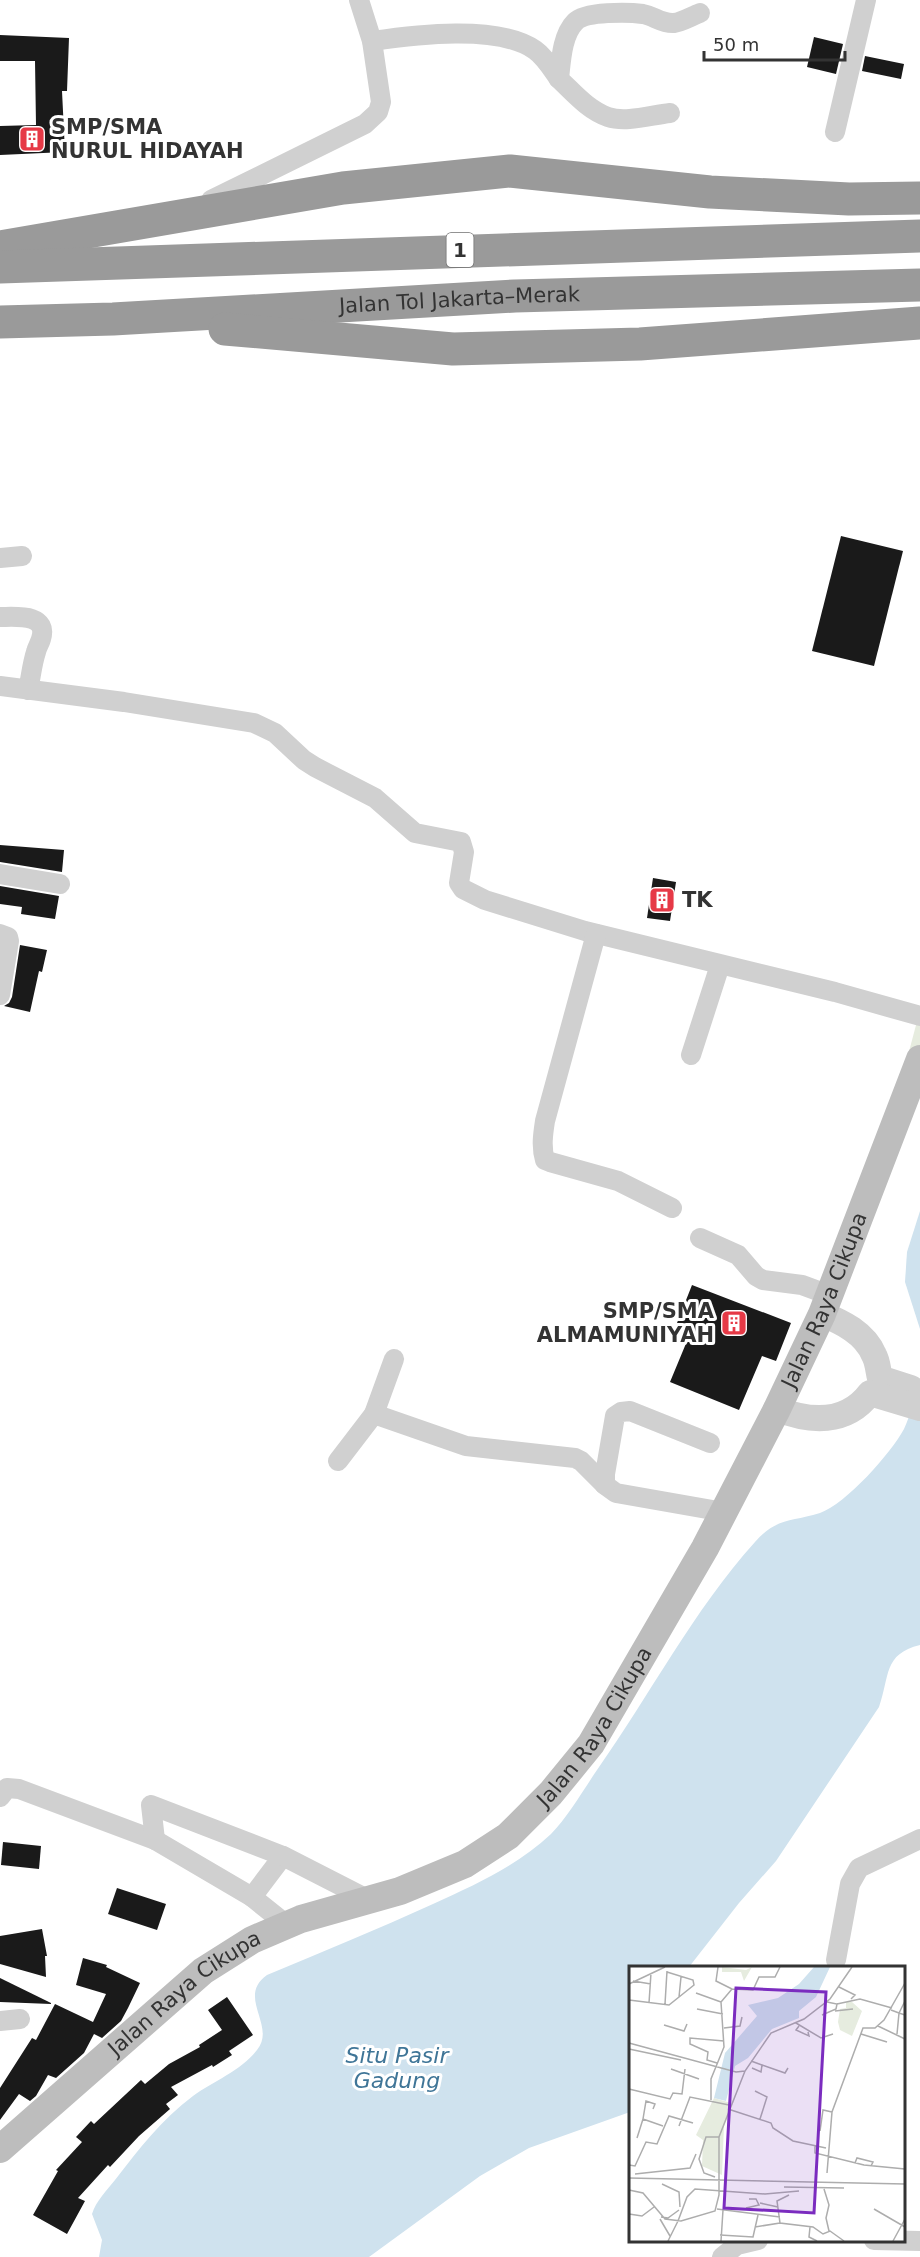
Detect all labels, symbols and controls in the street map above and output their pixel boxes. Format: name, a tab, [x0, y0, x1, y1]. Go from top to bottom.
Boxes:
scale bar	[704, 24, 845, 62]
text: 50 m	[713, 34, 759, 55]
place label: SMP/SMA NURUL HIDAYAH	[51, 115, 244, 163]
building icon: SMP/SMA NURUL HIDAYAH	[17, 124, 47, 154]
road number: 1	[446, 233, 474, 267]
street label: Jalan Tol Jakarta–Merak	[336, 282, 581, 318]
building icon: TK	[647, 885, 677, 915]
place label: TK	[682, 888, 713, 912]
street label: Jalan Raya Cikupa	[776, 1209, 872, 1394]
place label: SMP/SMA ALMAMUNIYAH	[537, 1299, 715, 1347]
building icon: SMP/SMA ALMAMUNIYAH	[719, 1308, 749, 1338]
street label: Jalan Raya Cikupa	[531, 1643, 657, 1813]
street label: Jalan Raya Cikupa	[102, 1926, 264, 2062]
inset map	[629, 1966, 905, 2242]
water label: Situ Pasir Gadung	[345, 2043, 450, 2093]

